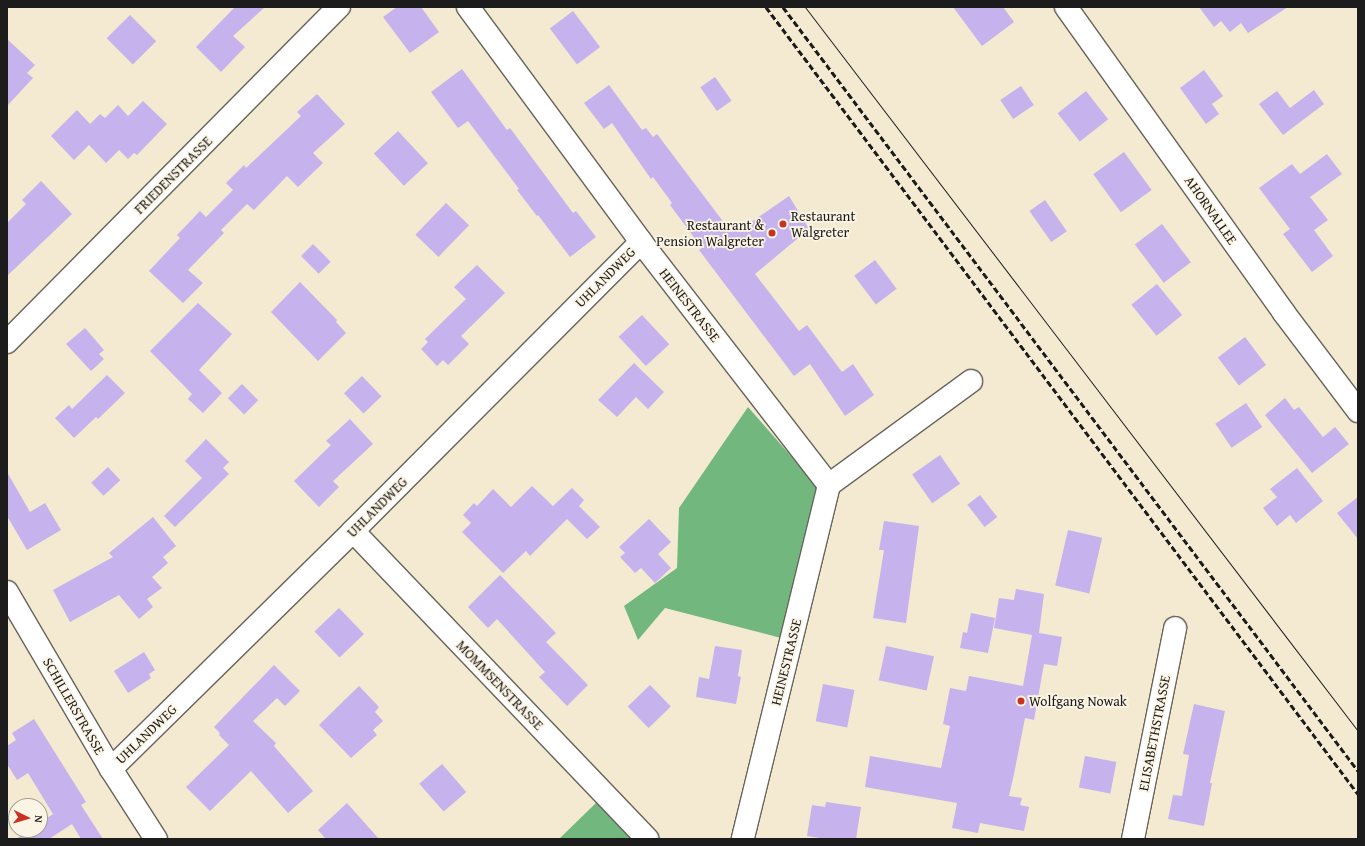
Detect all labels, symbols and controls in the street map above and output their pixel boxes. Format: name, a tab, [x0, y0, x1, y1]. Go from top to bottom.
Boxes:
street label: FRIEDENSTRASSE	[131, 133, 215, 217]
street label: AHORNALLEE	[1181, 172, 1241, 248]
place label: Restaurant Walgreter	[791, 208, 855, 240]
place label: Restaurant & Pension Walgreter	[656, 217, 764, 250]
marker: Restaurant Walgreter	[778, 219, 788, 229]
marker: Restaurant & Pension Walgreter	[767, 228, 777, 238]
street label: UHLANDWEG	[571, 243, 639, 311]
street label: HEINESTRASSE	[656, 265, 724, 345]
street label: UHLANDWEG	[343, 473, 411, 541]
street label: HEINESTRASSE	[767, 617, 805, 707]
street label: MOMMSENSTRASSE	[453, 637, 547, 733]
street label: SCHILLERSTRASSE	[40, 655, 108, 757]
street label: ELISABETHSTRASSE	[1135, 674, 1173, 792]
place label: Wolfgang Nowak	[1029, 693, 1127, 709]
marker: Wolfgang Nowak	[1016, 696, 1026, 706]
street label: UHLANDWEG	[112, 701, 180, 767]
north arrow	[8, 798, 48, 838]
text: N	[31, 815, 47, 823]

